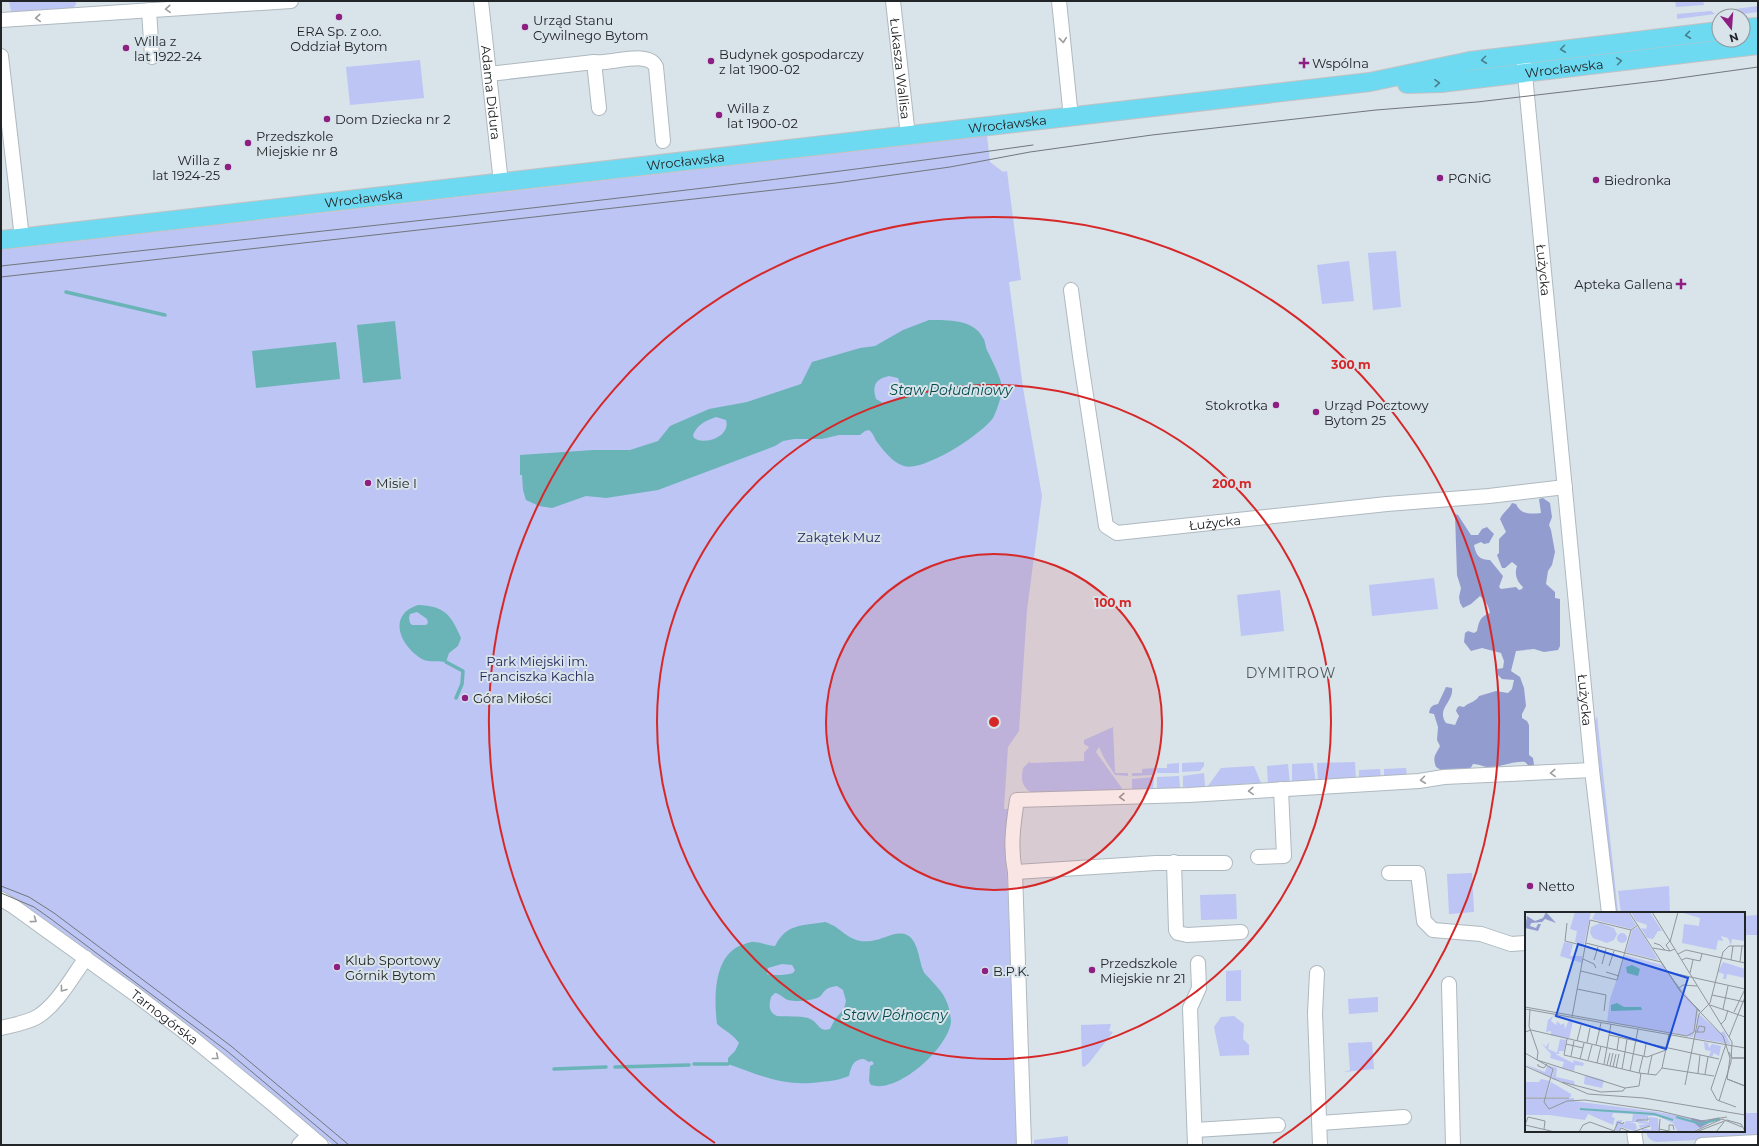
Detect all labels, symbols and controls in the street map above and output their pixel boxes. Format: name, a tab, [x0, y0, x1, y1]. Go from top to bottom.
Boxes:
one-way arrow	[165, 5, 171, 14]
north arrow	[1711, 8, 1751, 48]
marker: ERA Sp. z o.o. Oddział Bytom	[334, 12, 344, 22]
place label: Urząd Stanu Cywilnego Bytom	[533, 12, 649, 43]
one-way arrow	[35, 13, 41, 22]
street label: Łukasza Wallisa	[887, 17, 914, 120]
marker: Urząd Stanu Cywilnego Bytom	[520, 22, 530, 32]
place label: ERA Sp. z o.o. Oddział Bytom	[290, 23, 388, 54]
one-way arrow	[1685, 30, 1691, 39]
text: N	[1728, 30, 1740, 46]
place label: Willa z lat 1922-24	[134, 33, 202, 64]
one-way arrow	[1058, 37, 1067, 43]
marker: Willa z lat 1922-24	[121, 43, 131, 53]
street label: Adama Didura	[478, 44, 504, 140]
one-way arrow	[1560, 45, 1566, 54]
place label: Budynek gospodarczy z lat 1900-02	[719, 46, 865, 77]
place label: Wspólna	[1312, 55, 1369, 71]
one-way arrow	[1481, 55, 1487, 64]
marker: Budynek gospodarczy z lat 1900-02	[706, 56, 716, 66]
street label: Wrocławska	[1524, 56, 1604, 81]
one-way arrow	[1615, 57, 1622, 66]
marker: Wspólna	[1299, 58, 1309, 68]
one-way arrow	[1434, 78, 1440, 87]
place label: Willa z lat 1900-02	[727, 100, 798, 131]
marker: Willa z lat 1900-02	[714, 110, 724, 120]
place label: Dom Dziecka nr 2	[335, 111, 451, 127]
street label: Wrocławska	[967, 111, 1047, 136]
marker: Dom Dziecka nr 2	[322, 114, 332, 124]
place label: Przedszkole Miejskie nr 8	[256, 128, 338, 159]
marker: Przedszkole Miejskie nr 8	[243, 138, 253, 148]
street label: Wrocławska	[645, 149, 726, 173]
place label: Willa z lat 1924-25	[152, 152, 220, 183]
marker: Willa z lat 1924-25	[223, 162, 233, 172]
place label: PGNiG	[1448, 170, 1492, 186]
place label: Biedronka	[1604, 172, 1671, 188]
marker: PGNiG	[1435, 173, 1445, 183]
marker: Biedronka	[1591, 175, 1601, 185]
street label: Wrocławska	[324, 186, 404, 211]
street label: Łużycka	[1533, 243, 1554, 297]
place label: Apteka Gallena	[1574, 276, 1673, 292]
marker: Apteka Gallena	[1676, 279, 1686, 289]
text: 300 m	[1330, 357, 1371, 372]
water label: Staw Południowy	[890, 381, 1014, 399]
place label: Stokrotka	[1205, 397, 1268, 413]
place label: Urząd Pocztowy Bytom 25	[1324, 397, 1430, 428]
marker: Stokrotka	[1271, 400, 1281, 410]
marker: Urząd Pocztowy Bytom 25	[1311, 407, 1321, 417]
place label: Misie I	[376, 475, 417, 491]
text: 200 m	[1212, 476, 1252, 491]
marker: Misie I	[363, 478, 373, 488]
street label: Łużycka	[1188, 512, 1242, 533]
park label: Zakątek Muz	[797, 529, 881, 545]
text: 100 m	[1095, 595, 1131, 610]
park label: Park Miejski im. Franciszka Kachla	[479, 653, 595, 684]
district label: DYMITROW	[1246, 664, 1336, 682]
street label: Łużycka	[1575, 673, 1596, 727]
place label: Góra Miłości	[473, 690, 552, 706]
marker: Góra Miłości	[460, 693, 470, 703]
centre of rings	[987, 715, 1001, 729]
one-way arrow	[1550, 768, 1556, 777]
one-way arrow	[1420, 775, 1426, 784]
one-way arrow	[1248, 786, 1254, 795]
one-way arrow	[1119, 793, 1125, 801]
place label: Netto	[1538, 878, 1575, 894]
marker: Netto	[1525, 881, 1535, 891]
inset map	[1525, 912, 1745, 1132]
one-way arrow	[29, 916, 36, 923]
place label: Klub Sportowy Górnik Bytom	[345, 952, 441, 983]
place label: Przedszkole Miejskie nr 21	[1100, 955, 1186, 986]
marker: Klub Sportowy Górnik Bytom	[332, 962, 342, 972]
place label: B.P.K.	[993, 963, 1030, 979]
marker: Przedszkole Miejskie nr 21	[1087, 965, 1097, 975]
marker: B.P.K.	[980, 966, 990, 976]
one-way arrow	[61, 985, 68, 992]
street label: Tarnogórska	[128, 986, 202, 1048]
water label: Staw Północny	[842, 1006, 949, 1024]
one-way arrow	[211, 1053, 219, 1060]

